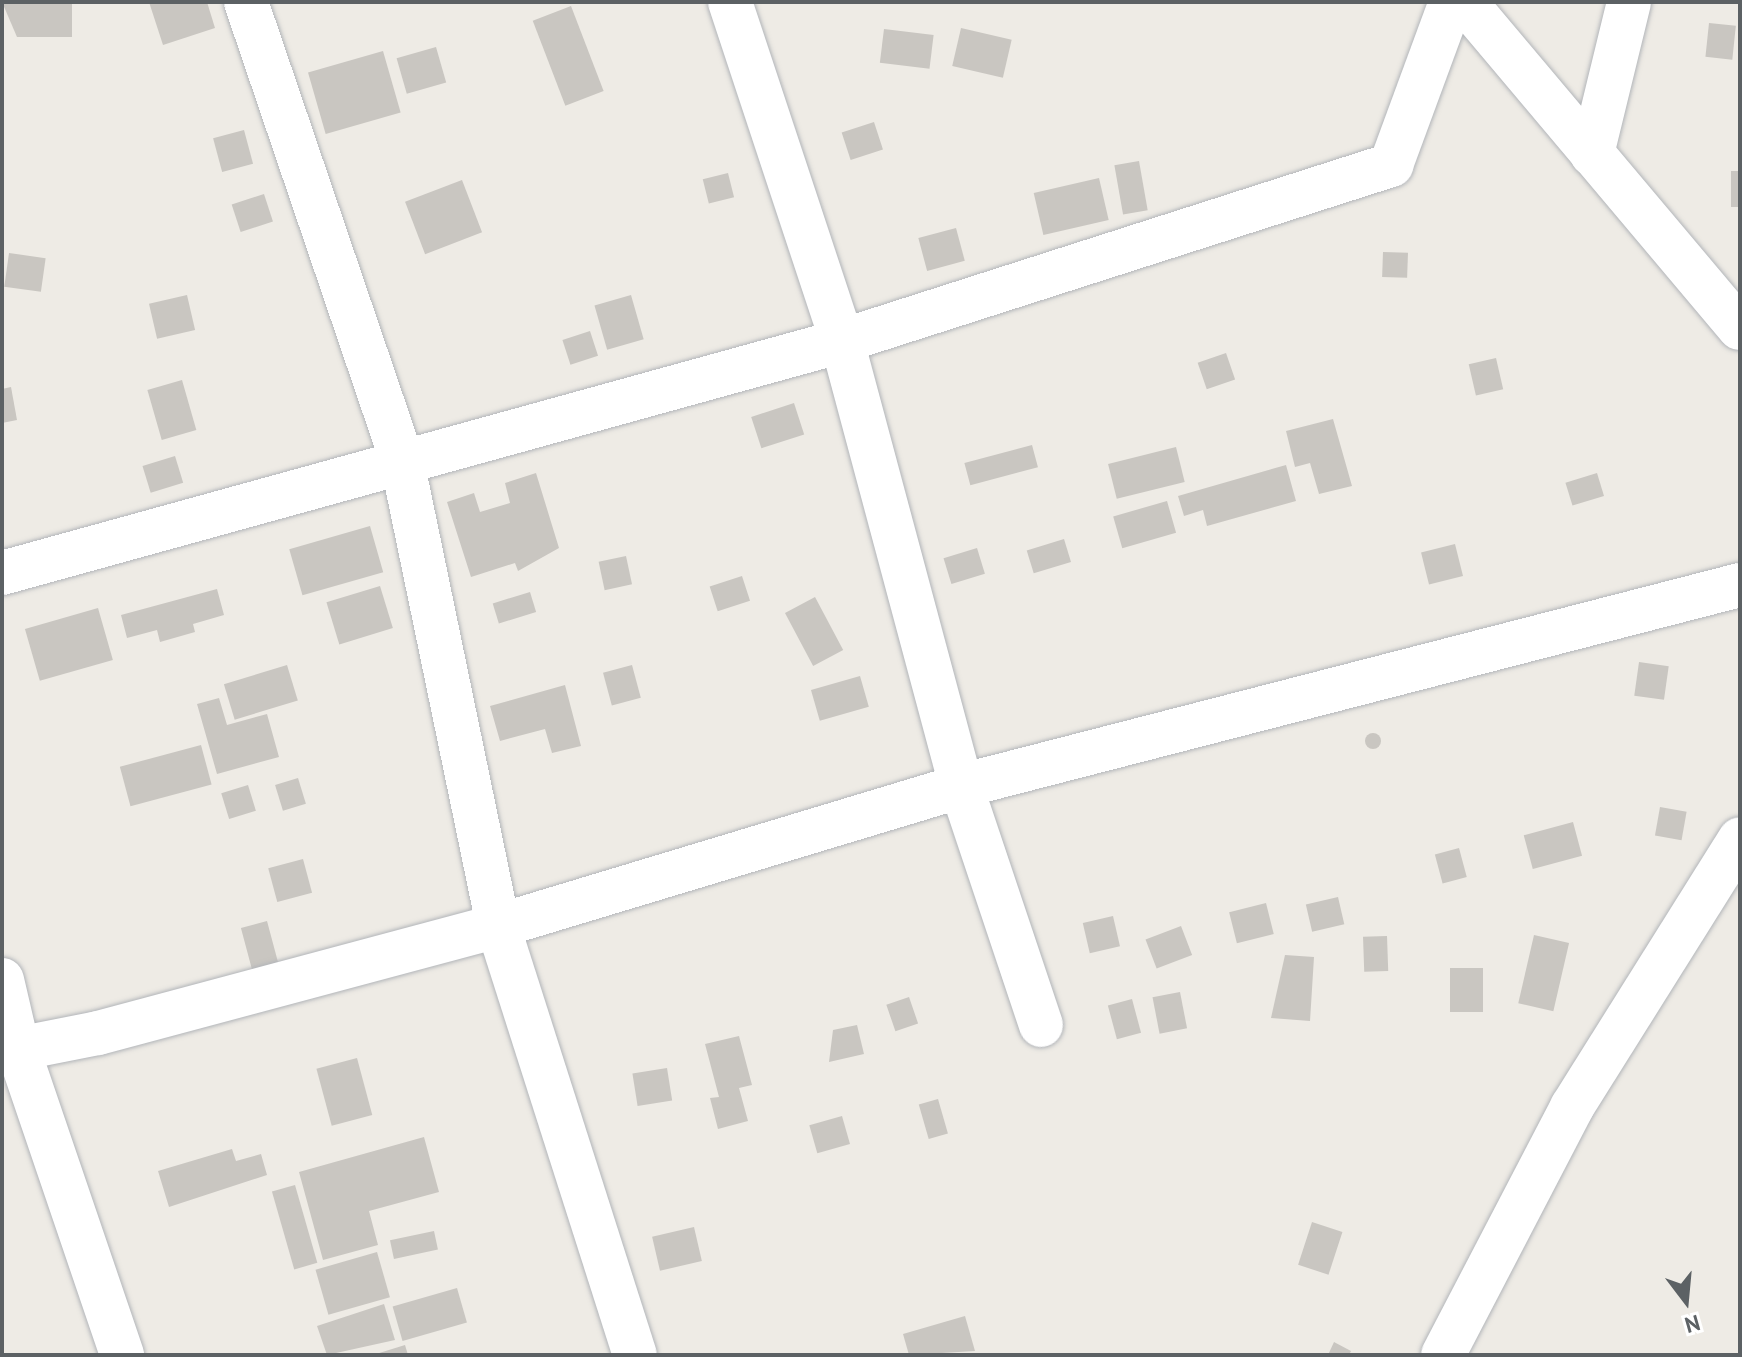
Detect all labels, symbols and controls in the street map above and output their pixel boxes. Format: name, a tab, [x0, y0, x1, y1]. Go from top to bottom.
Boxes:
north arrow	[1646, 1261, 1726, 1341]
text: N	[1682, 1309, 1703, 1340]

